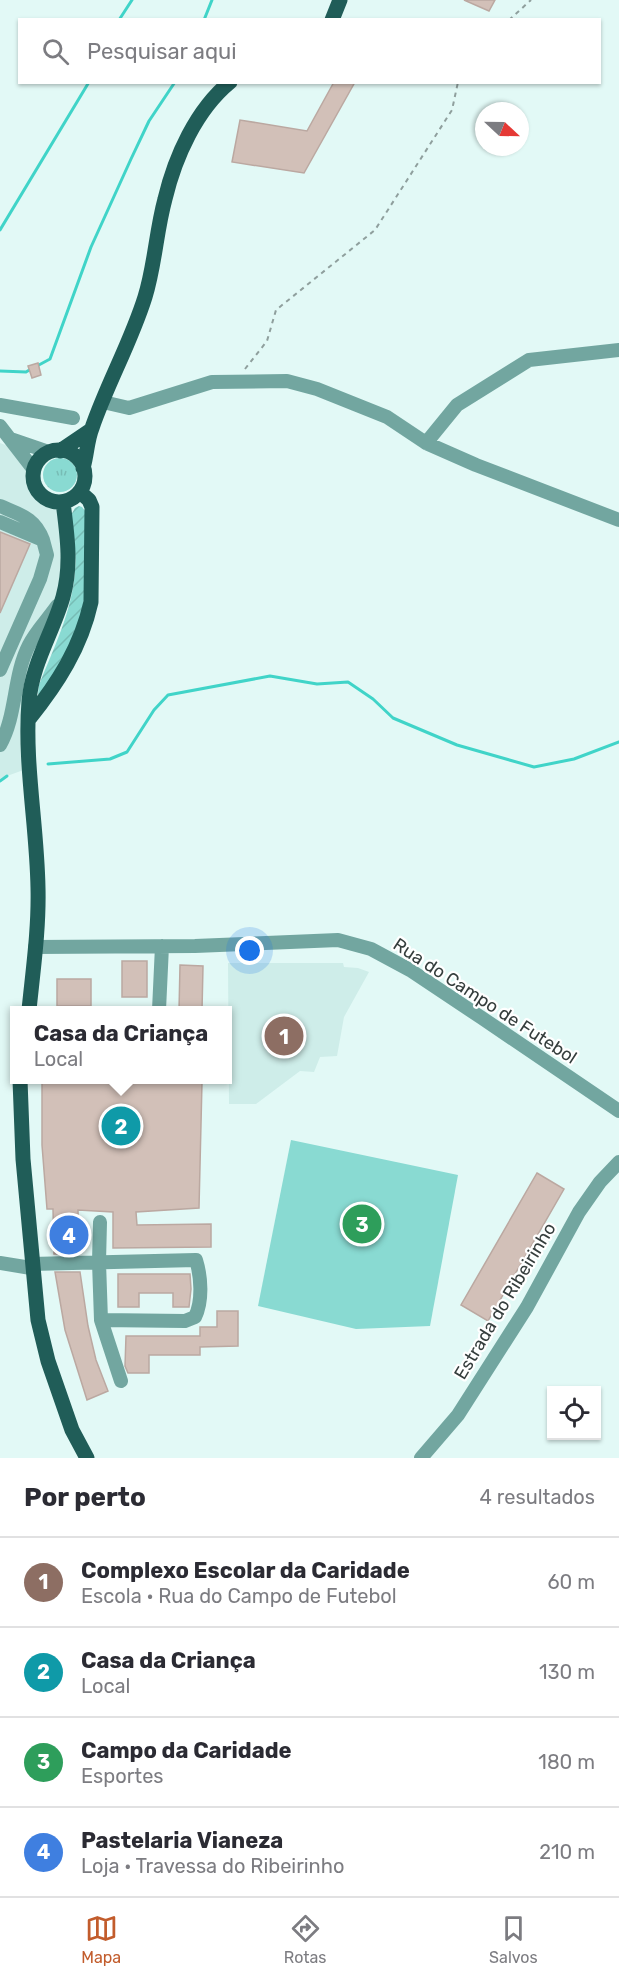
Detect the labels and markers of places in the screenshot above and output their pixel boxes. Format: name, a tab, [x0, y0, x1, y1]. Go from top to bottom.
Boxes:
pin: 1	[264, 1014, 304, 1058]
pin: 2	[102, 1104, 140, 1148]
pin: 3	[342, 1202, 382, 1246]
pin: 4	[50, 1212, 88, 1258]

